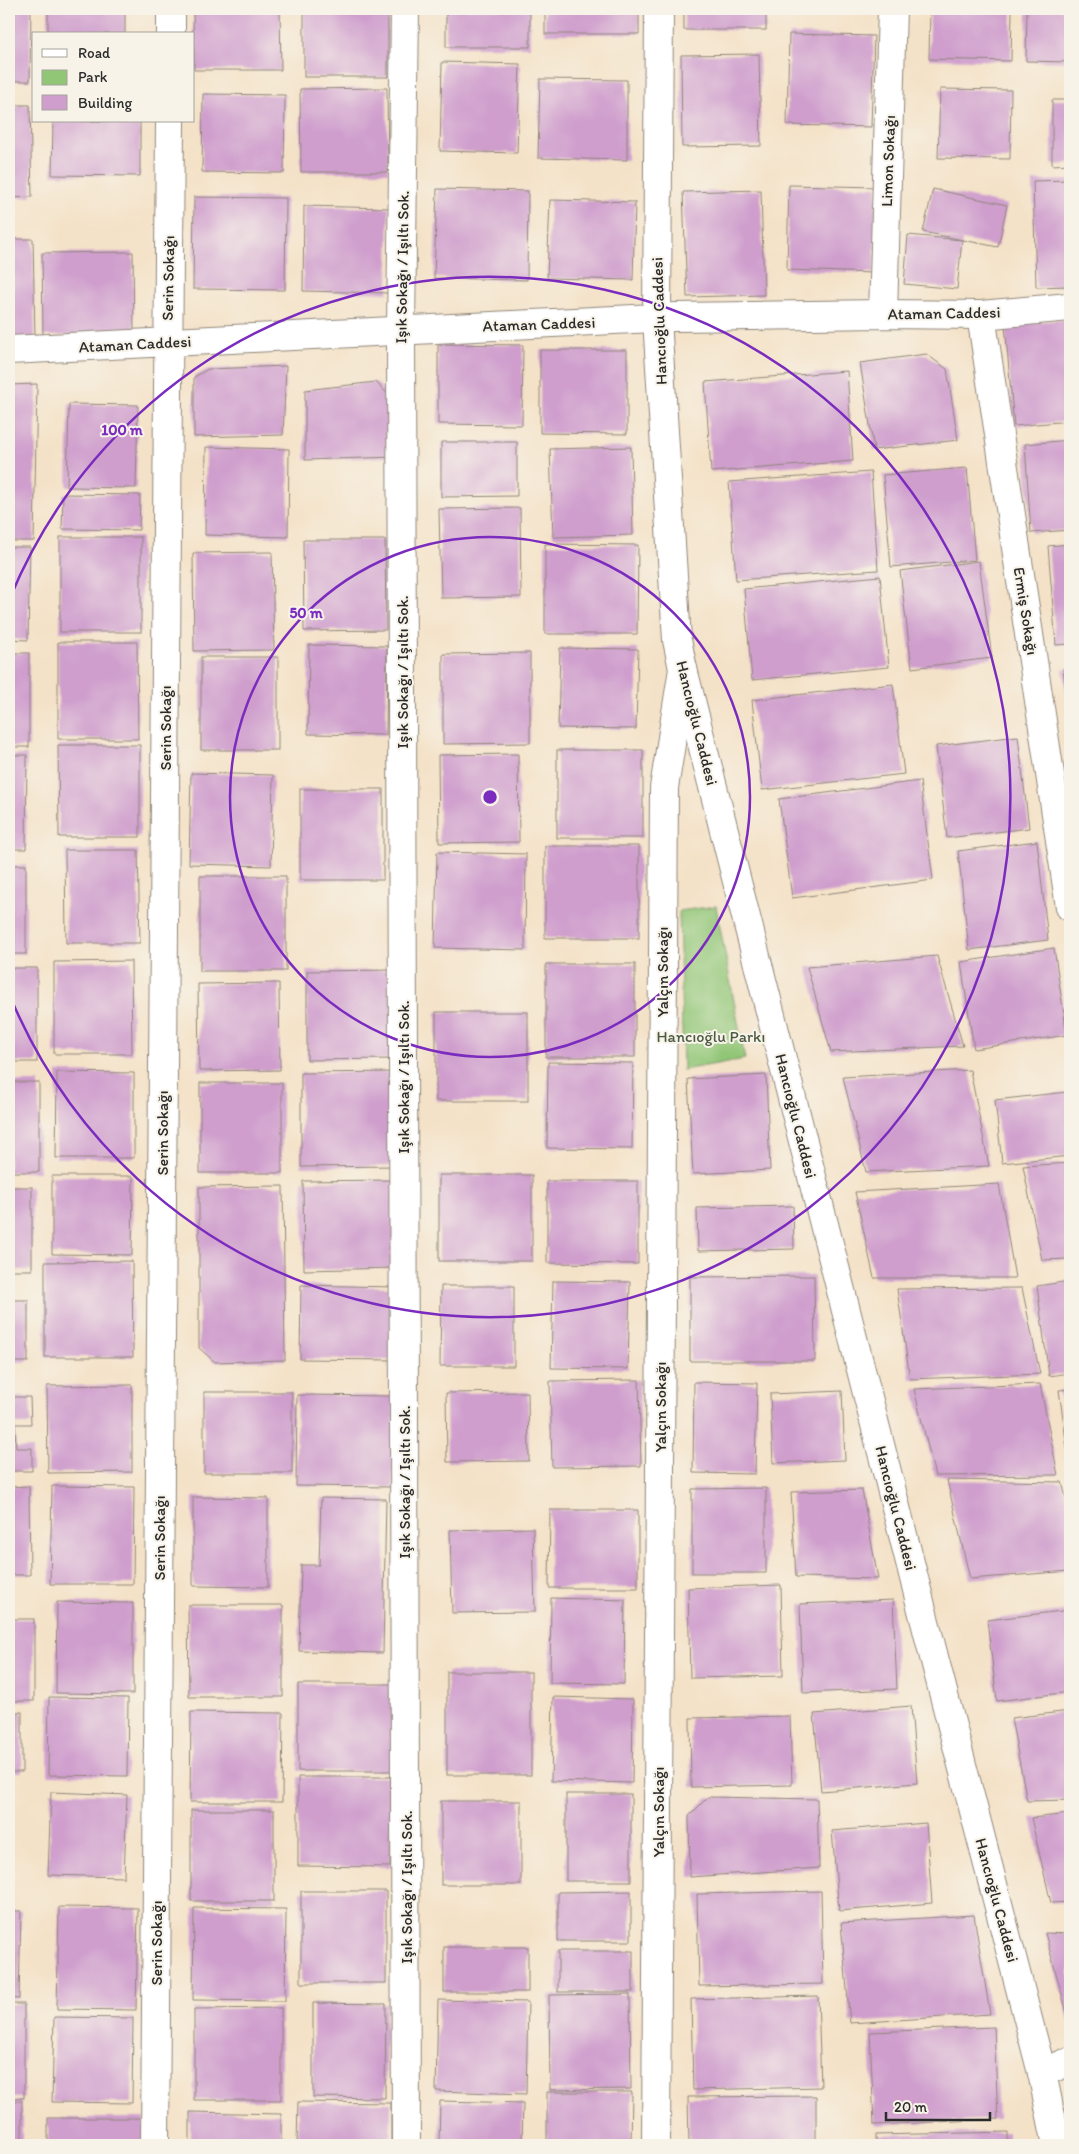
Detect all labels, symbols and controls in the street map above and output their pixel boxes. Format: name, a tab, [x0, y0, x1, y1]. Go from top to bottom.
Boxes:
legend	[32, 32, 195, 122]
text: Road	[78, 44, 111, 62]
text: Park	[78, 68, 108, 86]
text: Building	[78, 94, 132, 112]
street label: Limon Sokağı	[877, 115, 899, 207]
street label: Işık Sokağı / Işıltı Sok.	[391, 190, 413, 344]
street label: Serin Sokağı	[158, 235, 178, 321]
street label: Hancıoğlu Caddesi	[647, 257, 671, 385]
street label: Ataman Caddesi	[887, 303, 1001, 323]
street label: Ataman Caddesi	[482, 313, 596, 335]
street label: Ataman Caddesi	[78, 332, 192, 356]
text: 100 m	[101, 421, 143, 439]
street label: Ermiş Sokağı	[1010, 566, 1042, 656]
street label: Işık Sokağı / Işıltı Sok.	[393, 595, 412, 749]
text: 50 m	[289, 604, 323, 622]
street label: Hancıoğlu Caddesi	[672, 659, 722, 787]
street label: Serin Sokağı	[156, 685, 175, 771]
centre of rings	[481, 788, 499, 806]
street label: Yalçın Sokağı	[653, 927, 672, 1017]
street label: Işık Sokağı / Işıltı Sok.	[394, 1000, 413, 1154]
park label: Hancıoğlu Parkı	[657, 1027, 765, 1046]
street label: Hancıoğlu Caddesi	[771, 1052, 821, 1180]
street label: Serin Sokağı	[153, 1090, 172, 1176]
street label: Yalçın Sokağı	[651, 1362, 670, 1452]
street label: Işık Sokağı / Işıltı Sok.	[395, 1405, 414, 1559]
street label: Hancıoğlu Caddesi	[871, 1444, 921, 1572]
street label: Serin Sokağı	[150, 1495, 169, 1581]
street label: Yalçın Sokağı	[649, 1767, 668, 1857]
street label: Işık Sokağı / Işıltı Sok.	[397, 1810, 416, 1964]
street label: Hancıoğlu Caddesi	[971, 1836, 1023, 1964]
street label: Serin Sokağı	[147, 1900, 166, 1986]
scale bar	[886, 2089, 990, 2121]
text: 20 m	[894, 2098, 928, 2116]

